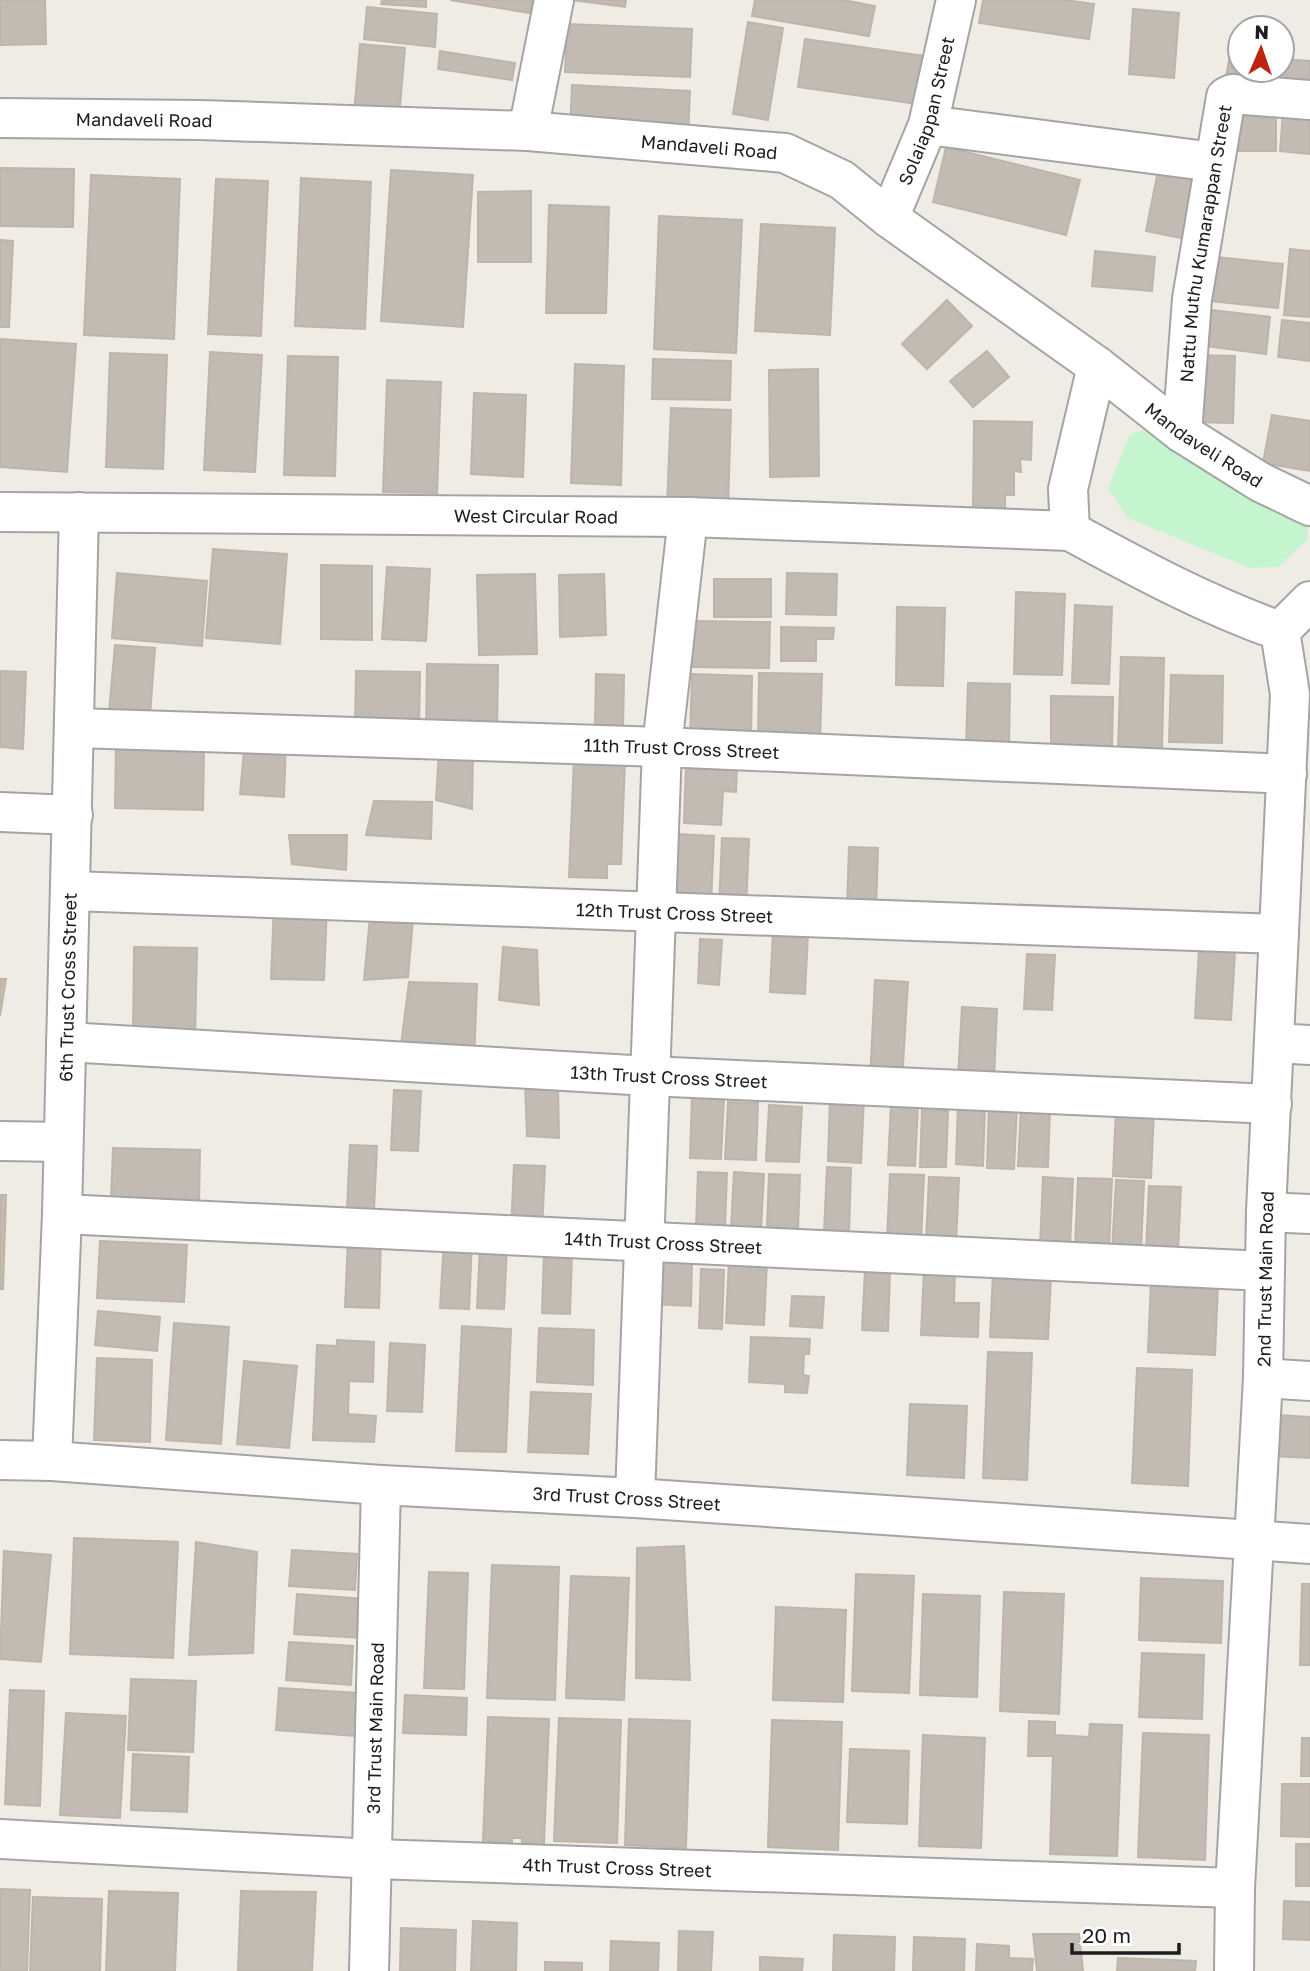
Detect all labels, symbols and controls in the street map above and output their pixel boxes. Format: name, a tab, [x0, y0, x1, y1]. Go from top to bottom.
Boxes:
north arrow	[1226, 14, 1296, 84]
text: N	[1254, 20, 1269, 43]
street label: Solaiappan Street	[893, 34, 958, 188]
street label: Nattu Muthu Kumarappan Street	[1175, 103, 1236, 383]
street label: Mandaveli Road	[75, 108, 213, 131]
street label: Mandaveli Road	[640, 130, 778, 163]
street label: Mandaveli Road	[1141, 397, 1267, 492]
street label: West Circular Road	[454, 504, 618, 527]
street label: 11th Trust Cross Street	[583, 733, 780, 763]
street label: 6th Trust Cross Street	[54, 892, 81, 1082]
street label: 12th Trust Cross Street	[576, 898, 774, 927]
street label: 13th Trust Cross Street	[570, 1060, 768, 1092]
street label: 2nd Trust Main Road	[1252, 1190, 1278, 1367]
street label: 14th Trust Cross Street	[564, 1227, 763, 1258]
street label: 3rd Trust Cross Street	[532, 1482, 722, 1515]
street label: 3rd Trust Main Road	[362, 1642, 388, 1814]
street label: 4th Trust Cross Street	[522, 1853, 712, 1881]
scale bar	[1072, 1912, 1179, 1956]
text: 20 m	[1082, 1922, 1131, 1948]

